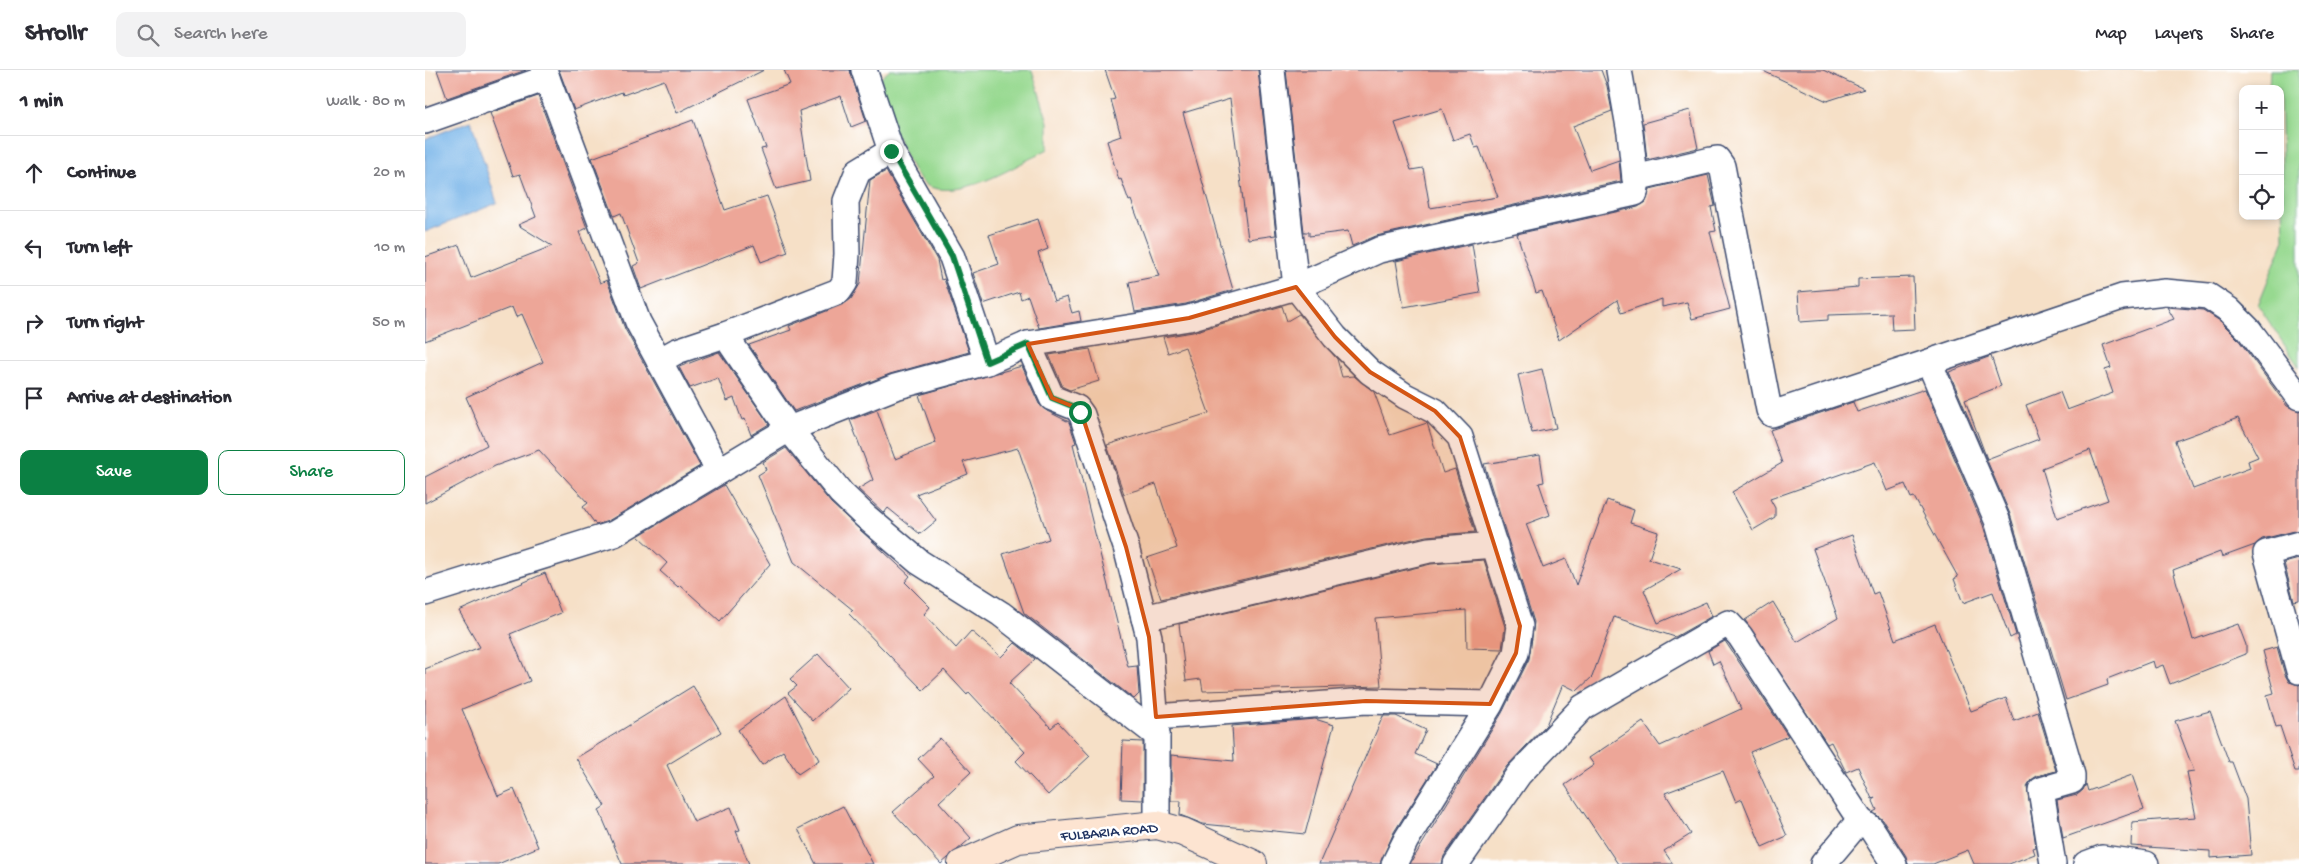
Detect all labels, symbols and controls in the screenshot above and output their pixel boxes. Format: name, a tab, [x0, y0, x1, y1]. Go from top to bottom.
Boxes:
search box	[116, 12, 466, 57]
text: Strollr	[25, 20, 86, 49]
icon: search	[134, 21, 162, 49]
text: Search here	[174, 23, 268, 46]
text: Map	[2095, 24, 2127, 45]
text: Layers	[2155, 24, 2202, 45]
text: Share	[2230, 24, 2274, 45]
map controls	[2239, 85, 2284, 220]
button: +	[2239, 85, 2284, 130]
text: 1 min	[20, 90, 63, 115]
text: Walk · 80 m	[326, 93, 405, 112]
button: −	[2239, 130, 2284, 175]
route end	[880, 140, 903, 163]
icon: ahead	[20, 159, 48, 187]
text: Continue	[67, 162, 136, 185]
text: 20 m	[373, 164, 405, 183]
button: locate	[2239, 175, 2284, 220]
icon: left	[20, 234, 48, 262]
text: Turn left	[67, 237, 131, 260]
text: 10 m	[374, 239, 405, 258]
icon: right	[20, 309, 48, 337]
text: Turn right	[67, 312, 143, 335]
text: 50 m	[372, 314, 405, 333]
icon: arrive	[20, 384, 48, 412]
text: Arrive at destination	[67, 387, 231, 410]
route start	[1069, 401, 1092, 424]
button: Save	[20, 450, 208, 495]
button: Share	[218, 450, 405, 495]
street label: FULBARIA ROAD	[1059, 820, 1159, 846]

